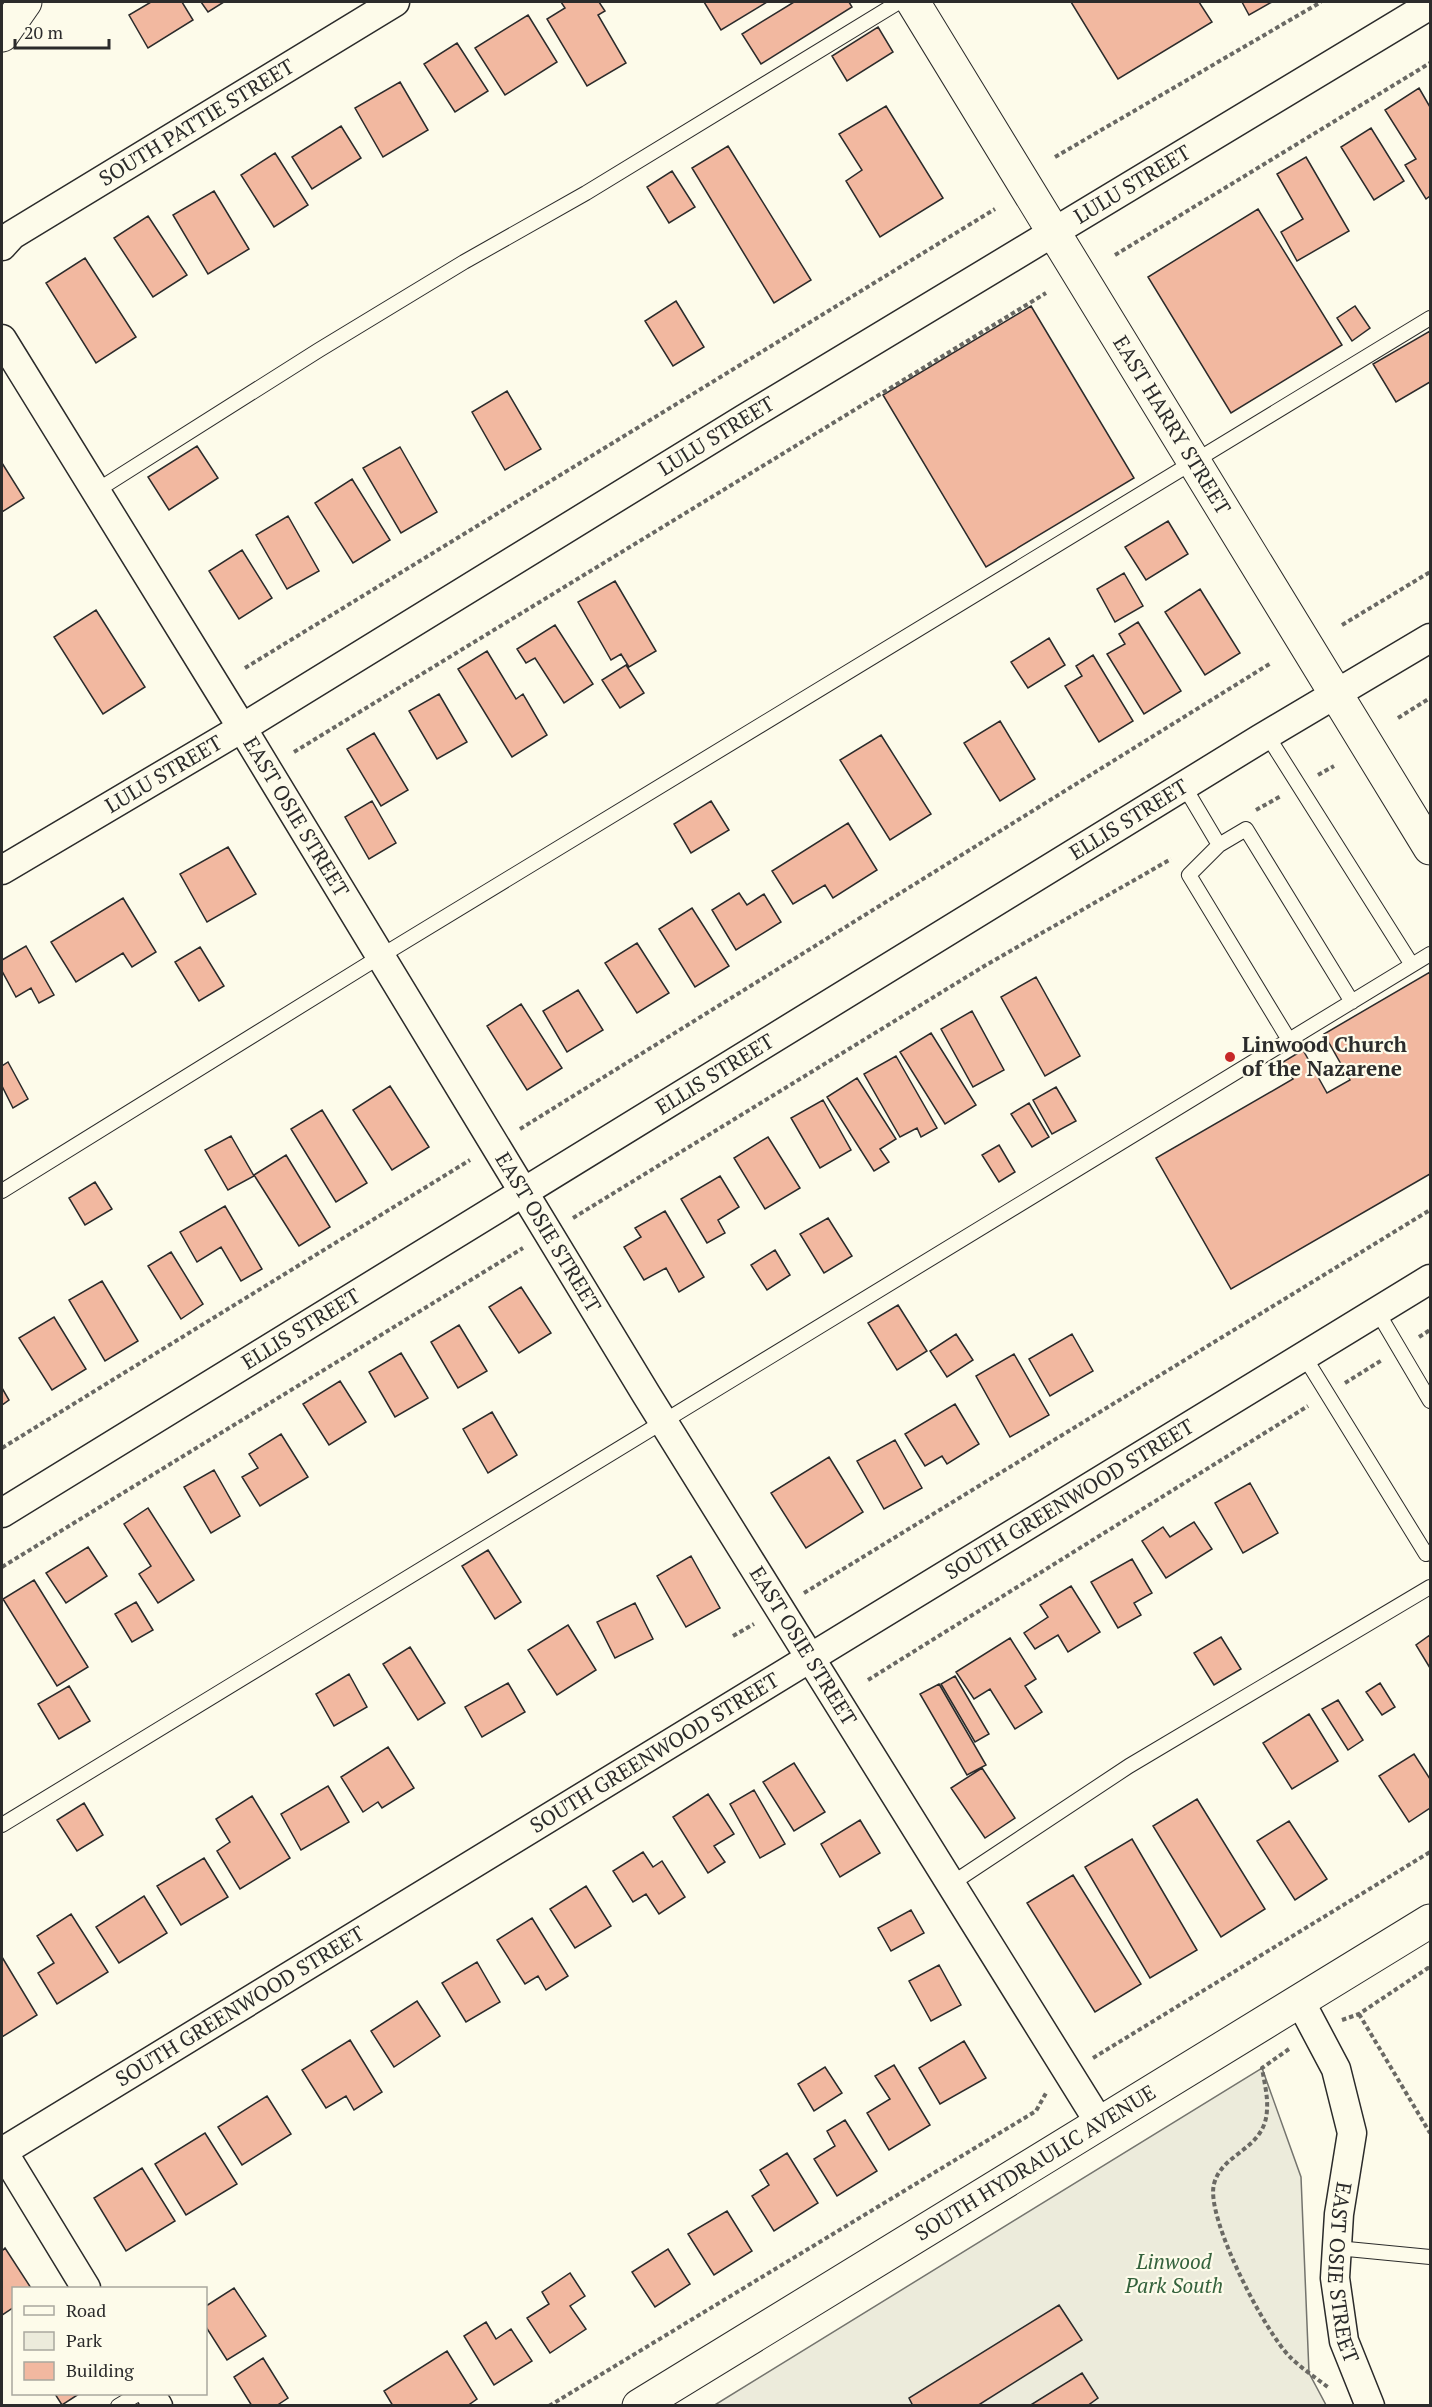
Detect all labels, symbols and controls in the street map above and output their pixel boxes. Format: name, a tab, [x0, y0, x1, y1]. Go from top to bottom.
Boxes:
scale bar	[15, 12, 110, 50]
text: 20 m	[24, 20, 64, 44]
street label: SOUTH PATTIE STREET	[93, 52, 299, 192]
street label: LULU STREET	[1068, 138, 1195, 230]
street label: EAST HARRY STREET	[1107, 330, 1238, 519]
street label: LULU STREET	[653, 389, 779, 482]
street label: LULU STREET	[100, 728, 227, 819]
street label: EAST OSIE STREET	[237, 731, 356, 902]
street label: ELLIS STREET	[1064, 772, 1193, 866]
street label: ELLIS STREET	[650, 1026, 779, 1121]
place label: Linwood Church of the Nazarene	[1242, 1030, 1408, 1082]
marker: Linwood Church of the Nazarene	[1223, 1050, 1237, 1064]
street label: EAST OSIE STREET	[489, 1147, 608, 1317]
street label: ELLIS STREET	[236, 1281, 365, 1375]
street label: SOUTH GREENWOOD STREET	[939, 1412, 1199, 1585]
street label: EAST OSIE STREET	[744, 1561, 864, 1731]
street label: SOUTH GREENWOOD STREET	[524, 1665, 784, 1839]
street label: SOUTH GREENWOOD STREET	[110, 1919, 369, 2092]
street label: SOUTH HYDRAULIC AVENUE	[909, 2078, 1161, 2247]
street label: EAST OSIE STREET	[1322, 2180, 1366, 2367]
park label: Linwood Park South	[1124, 2247, 1223, 2299]
legend	[12, 2287, 207, 2395]
text: Road	[66, 2298, 106, 2322]
text: Park	[66, 2328, 103, 2352]
text: Building	[66, 2358, 134, 2382]

